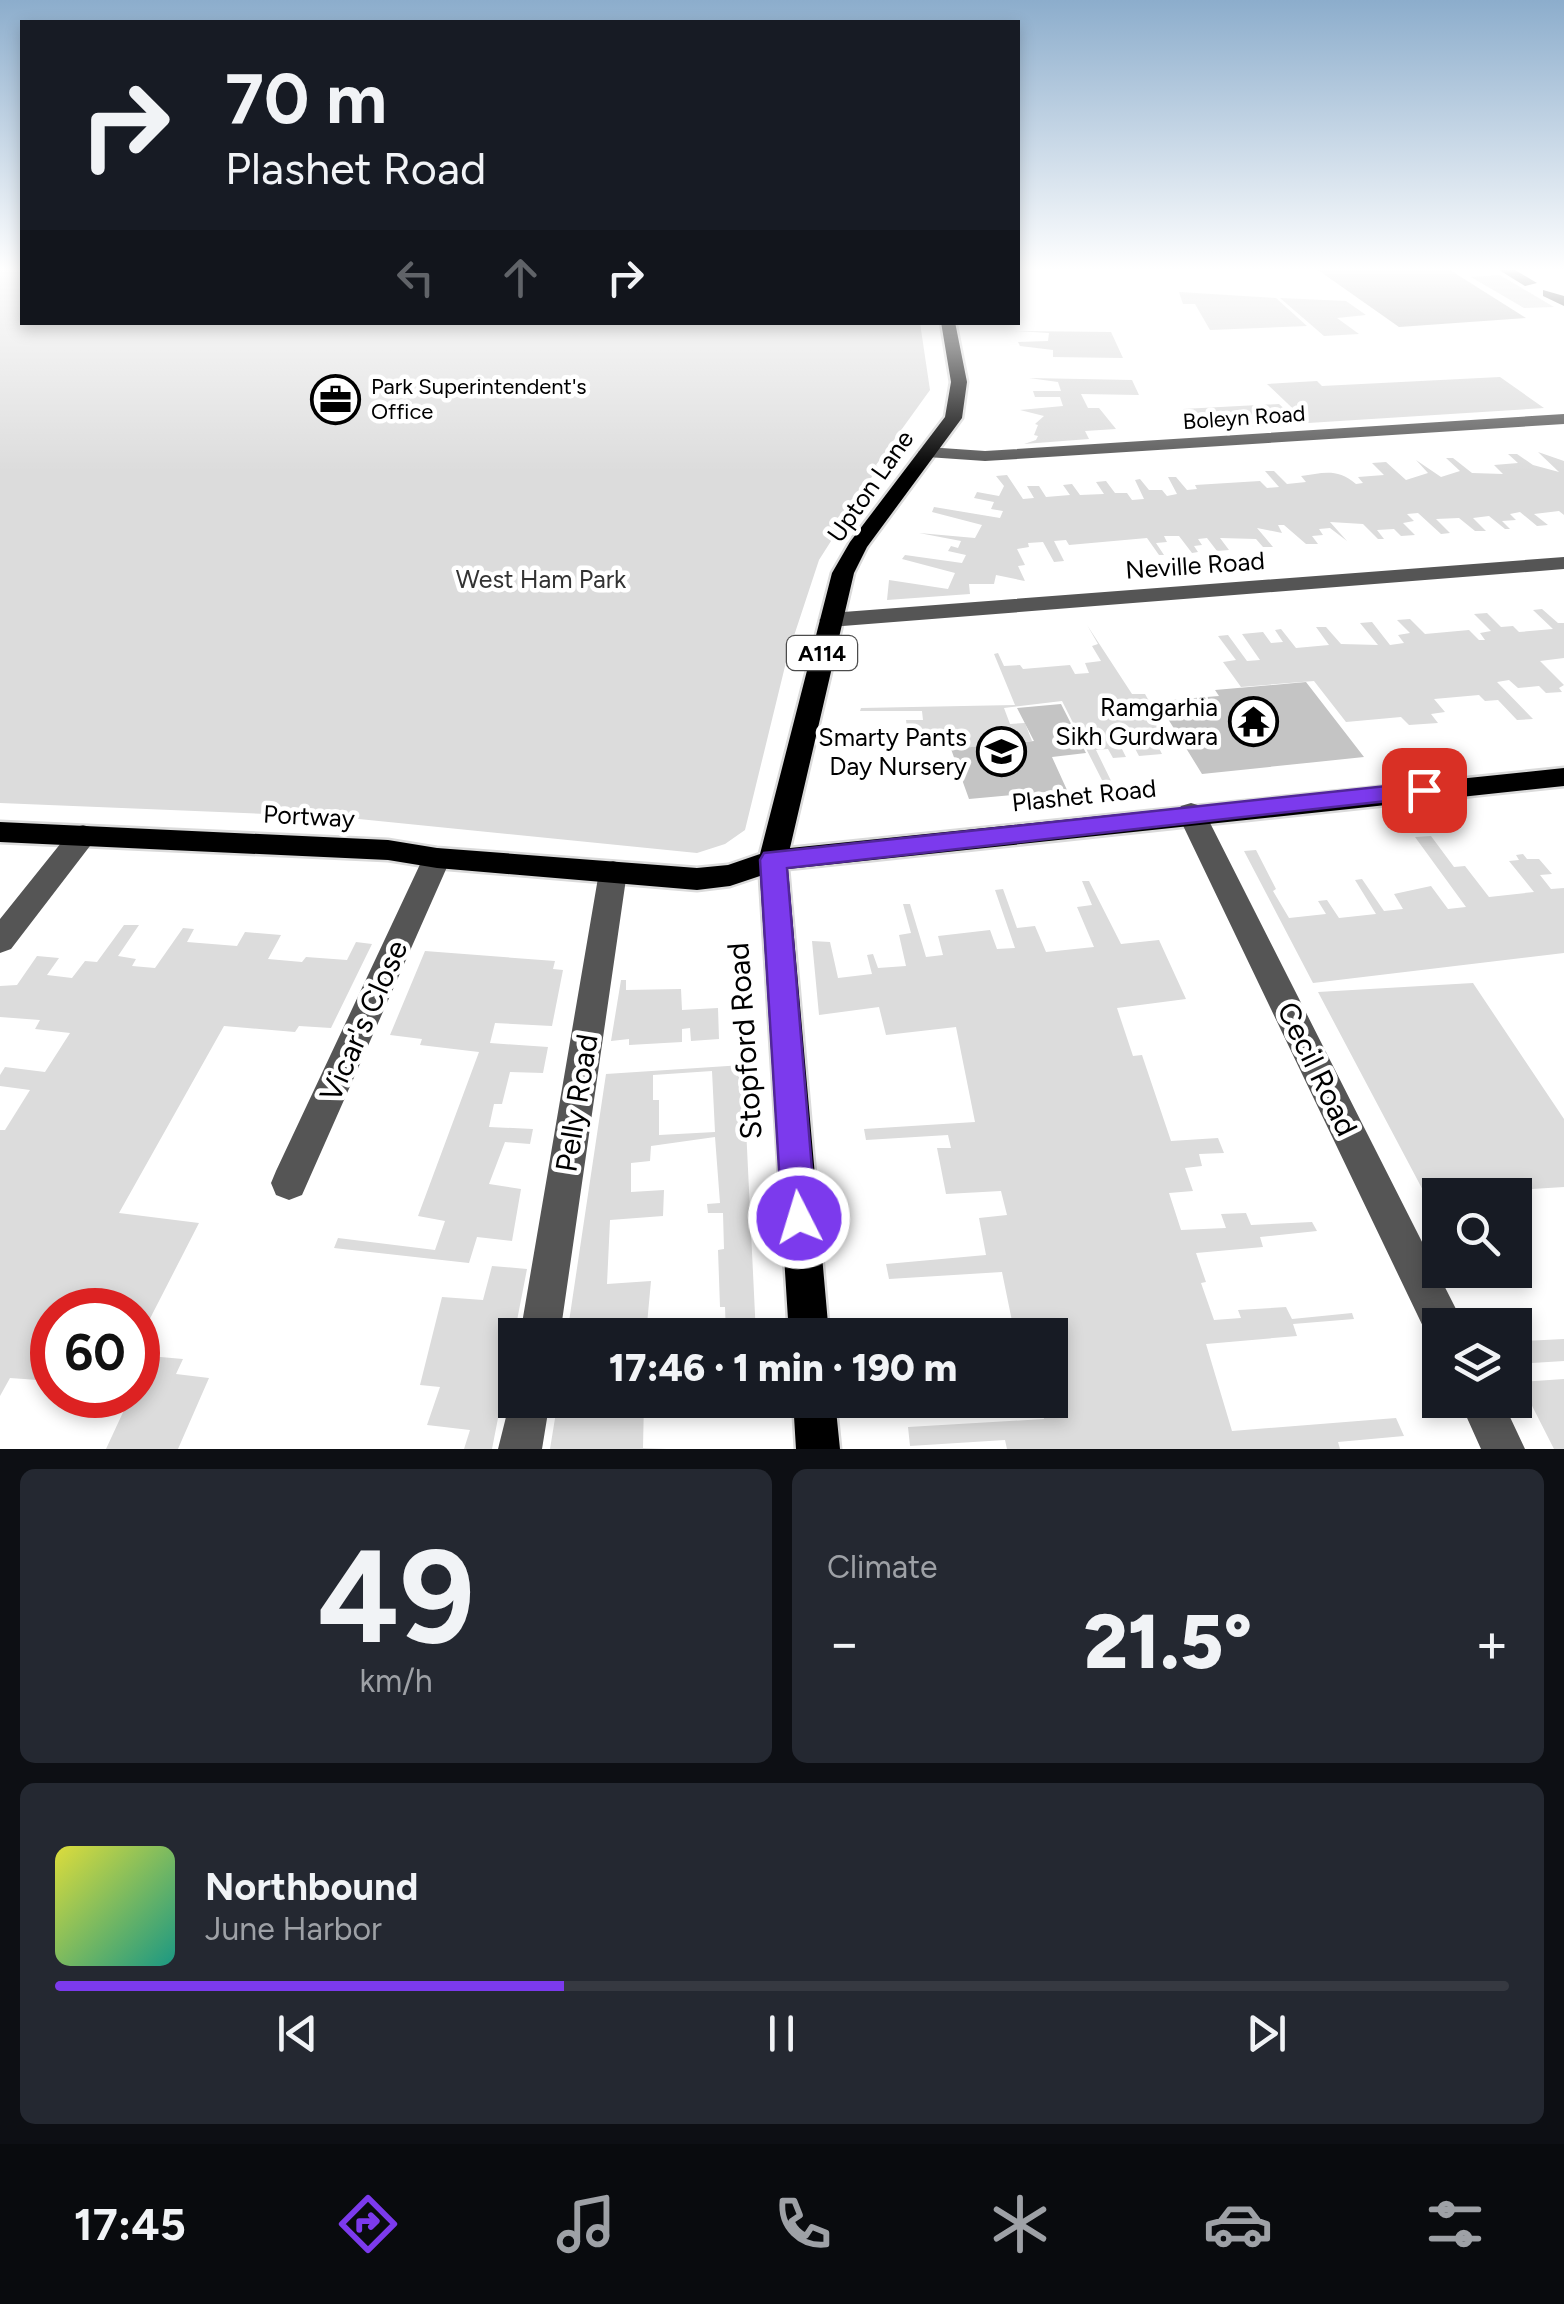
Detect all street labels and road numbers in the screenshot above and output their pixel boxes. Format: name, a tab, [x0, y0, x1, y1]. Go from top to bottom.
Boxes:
street label: Boleyn Road	[1182, 400, 1306, 435]
street label: Upton Lane	[820, 424, 920, 548]
street label: Neville Road	[1124, 545, 1266, 585]
road number: A114	[787, 636, 857, 670]
street label: Plashet Road	[1010, 772, 1158, 818]
street label: Portway	[262, 799, 356, 833]
street label: Vicar's Close	[311, 934, 416, 1107]
street label: Stopford Road	[719, 941, 770, 1141]
street label: Cecil Road	[1269, 996, 1366, 1142]
street label: Pelly Road	[547, 1031, 606, 1174]

